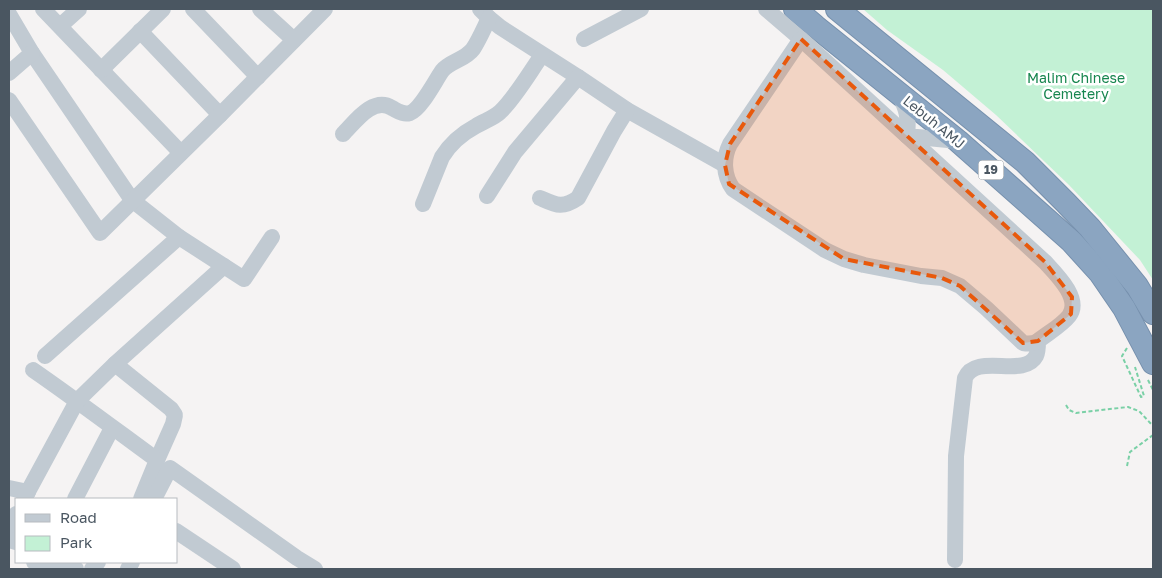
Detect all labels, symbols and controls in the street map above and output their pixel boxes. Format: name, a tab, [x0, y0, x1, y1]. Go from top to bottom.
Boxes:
park label: Malim Chinese Cemetery	[1027, 69, 1125, 102]
street label: Lebuh AMJ	[900, 92, 969, 152]
road number: 19	[978, 160, 1004, 180]
legend	[15, 498, 178, 563]
text: Road	[60, 508, 97, 526]
text: Park	[60, 533, 93, 551]

